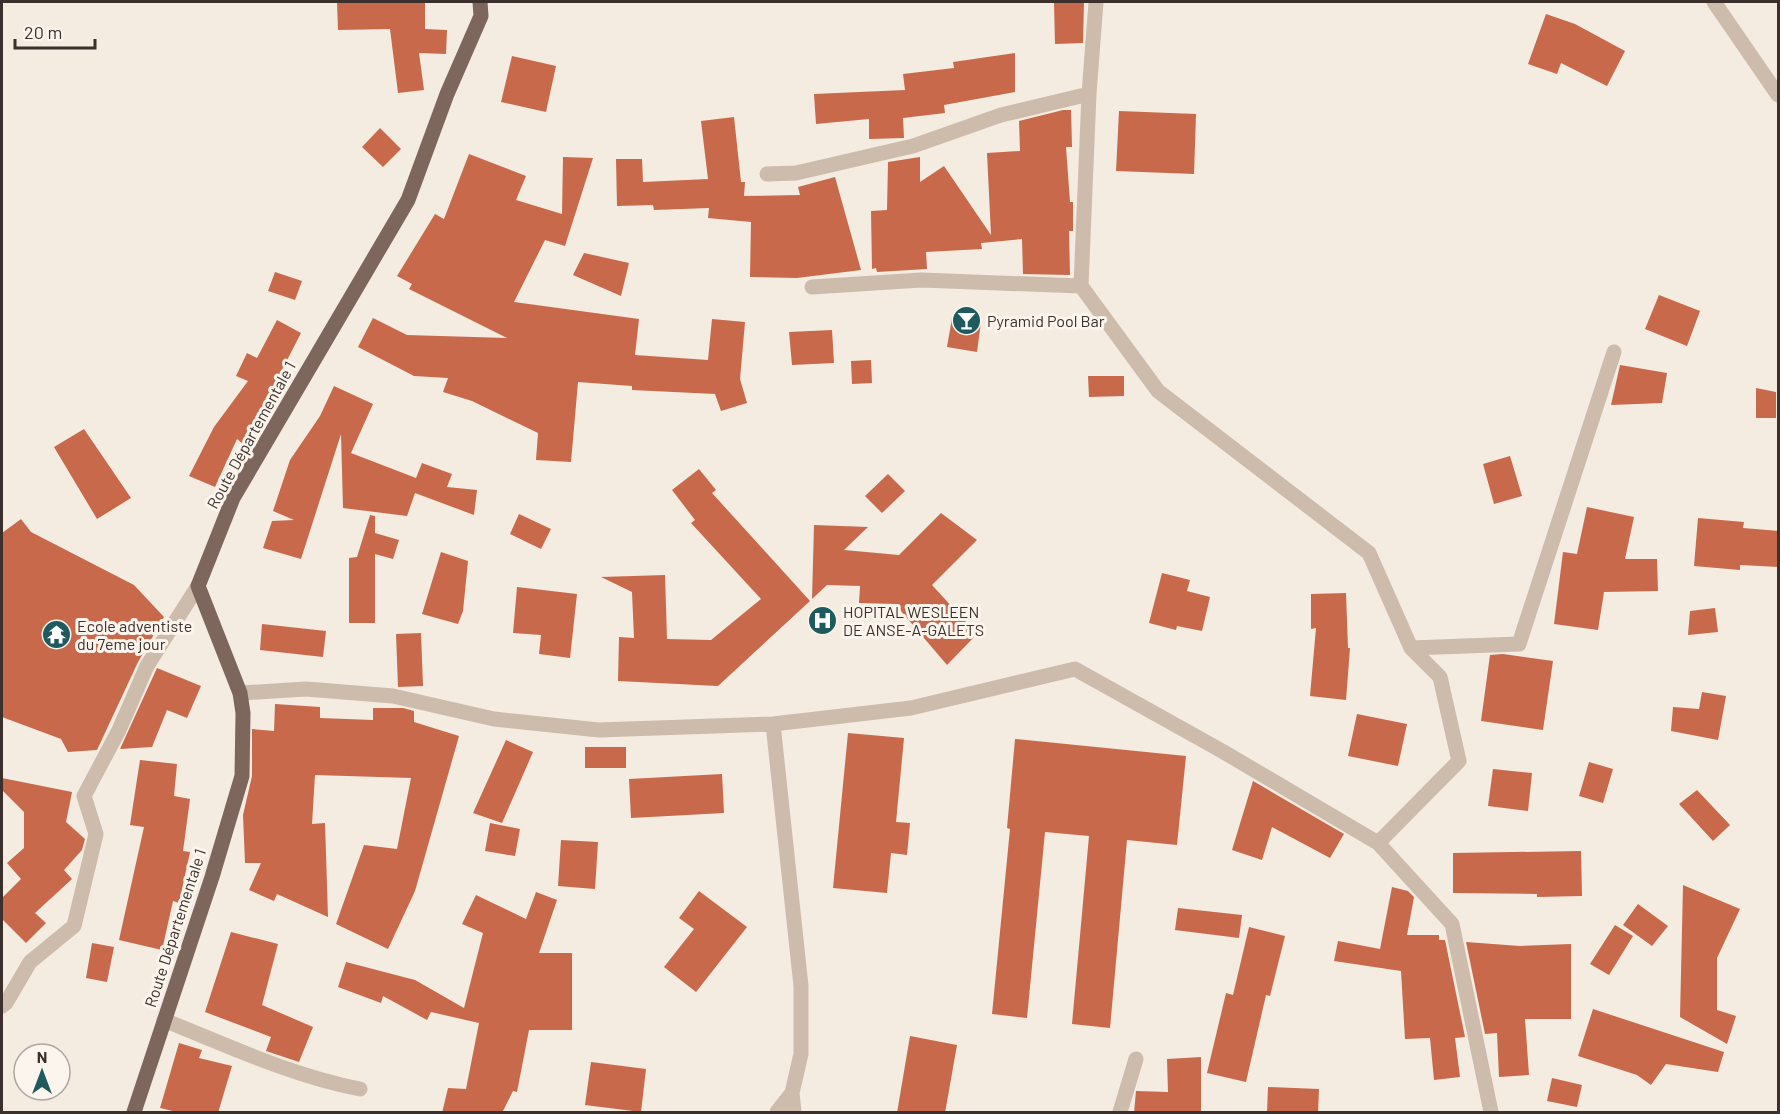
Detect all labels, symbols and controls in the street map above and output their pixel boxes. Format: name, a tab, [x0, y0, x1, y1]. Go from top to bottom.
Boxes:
scale bar	[15, 12, 94, 50]
text: 20 m	[24, 21, 62, 43]
bar icon: Pyramid Pool Bar	[950, 305, 982, 337]
place label: Pyramid Pool Bar	[987, 311, 1105, 330]
street label: Route Départementale 1	[202, 358, 299, 512]
place label: HOPITAL WESLEEN DE ANSE-A-GALETS	[843, 602, 984, 639]
hospital icon: HOPITAL WESLEEN DE ANSE-A-GALETS	[806, 605, 838, 637]
place label: Ecole adventiste du 7eme jour	[77, 616, 192, 653]
temple icon: Ecole adventiste du 7eme jour	[40, 619, 72, 651]
street label: Route Départementale 1	[140, 846, 209, 1009]
north arrow	[12, 1042, 72, 1102]
text: N	[37, 1047, 47, 1066]

